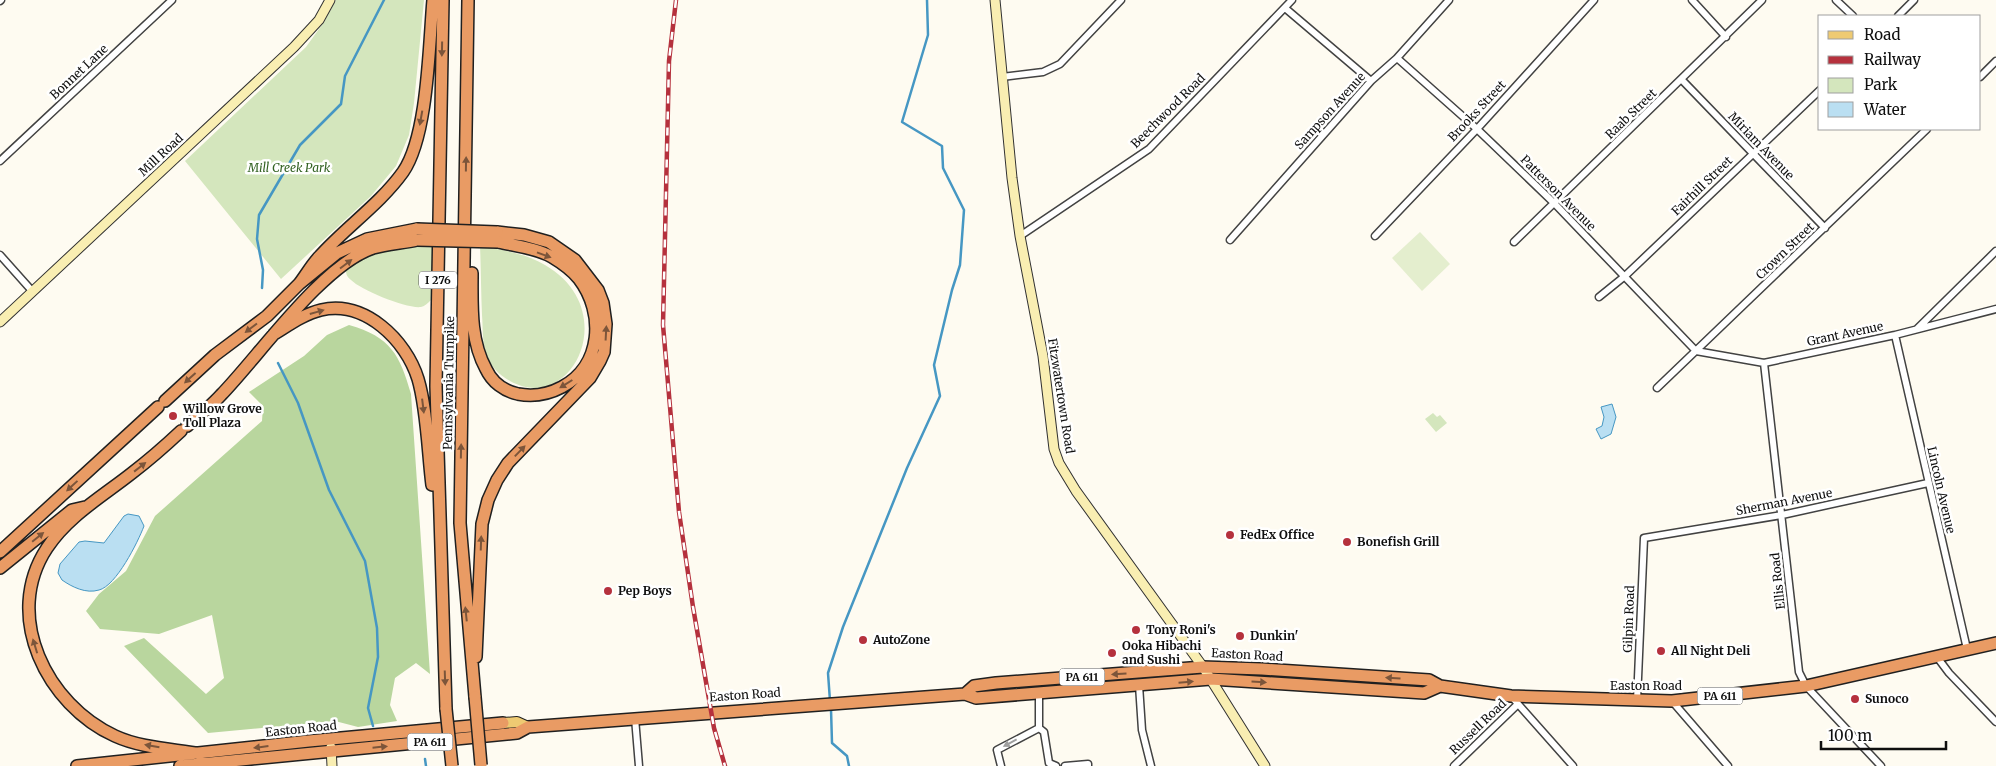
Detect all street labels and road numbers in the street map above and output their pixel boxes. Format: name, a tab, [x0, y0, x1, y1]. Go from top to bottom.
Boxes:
street label: Bonnet Lane	[47, 41, 111, 102]
street label: Sampson Avenue	[1291, 69, 1368, 152]
street label: Beechwood Road	[1127, 70, 1208, 151]
street label: Brooks Street	[1445, 77, 1509, 144]
street label: Raab Street	[1602, 85, 1660, 142]
street label: Miriam Avenue	[1725, 109, 1797, 183]
street label: Mill Road	[135, 130, 186, 179]
street label: Patterson Avenue	[1518, 152, 1599, 233]
street label: Fairhill Street	[1668, 153, 1735, 218]
street label: Crown Street	[1752, 219, 1817, 282]
road number: I 276	[419, 272, 457, 288]
street label: Pennsylvania Turnpike	[440, 316, 457, 450]
street label: Grant Avenue	[1805, 318, 1884, 349]
street label: Fitzwatertown Road	[1045, 337, 1078, 455]
street label: Lincoln Avenue	[1924, 445, 1959, 535]
street label: Sherman Avenue	[1734, 485, 1833, 518]
street label: Ellis Road	[1767, 552, 1788, 610]
street label: Gilpin Road	[1620, 585, 1637, 653]
street label: Easton Road	[1211, 645, 1283, 664]
road number: PA 611	[1060, 669, 1104, 686]
street label: Easton Road	[1610, 678, 1682, 693]
street label: Easton Road	[709, 685, 781, 704]
road number: PA 611	[1698, 688, 1742, 704]
street label: Russell Road	[1446, 696, 1509, 757]
street label: Easton Road	[264, 717, 337, 740]
road number: PA 611	[408, 734, 452, 750]

